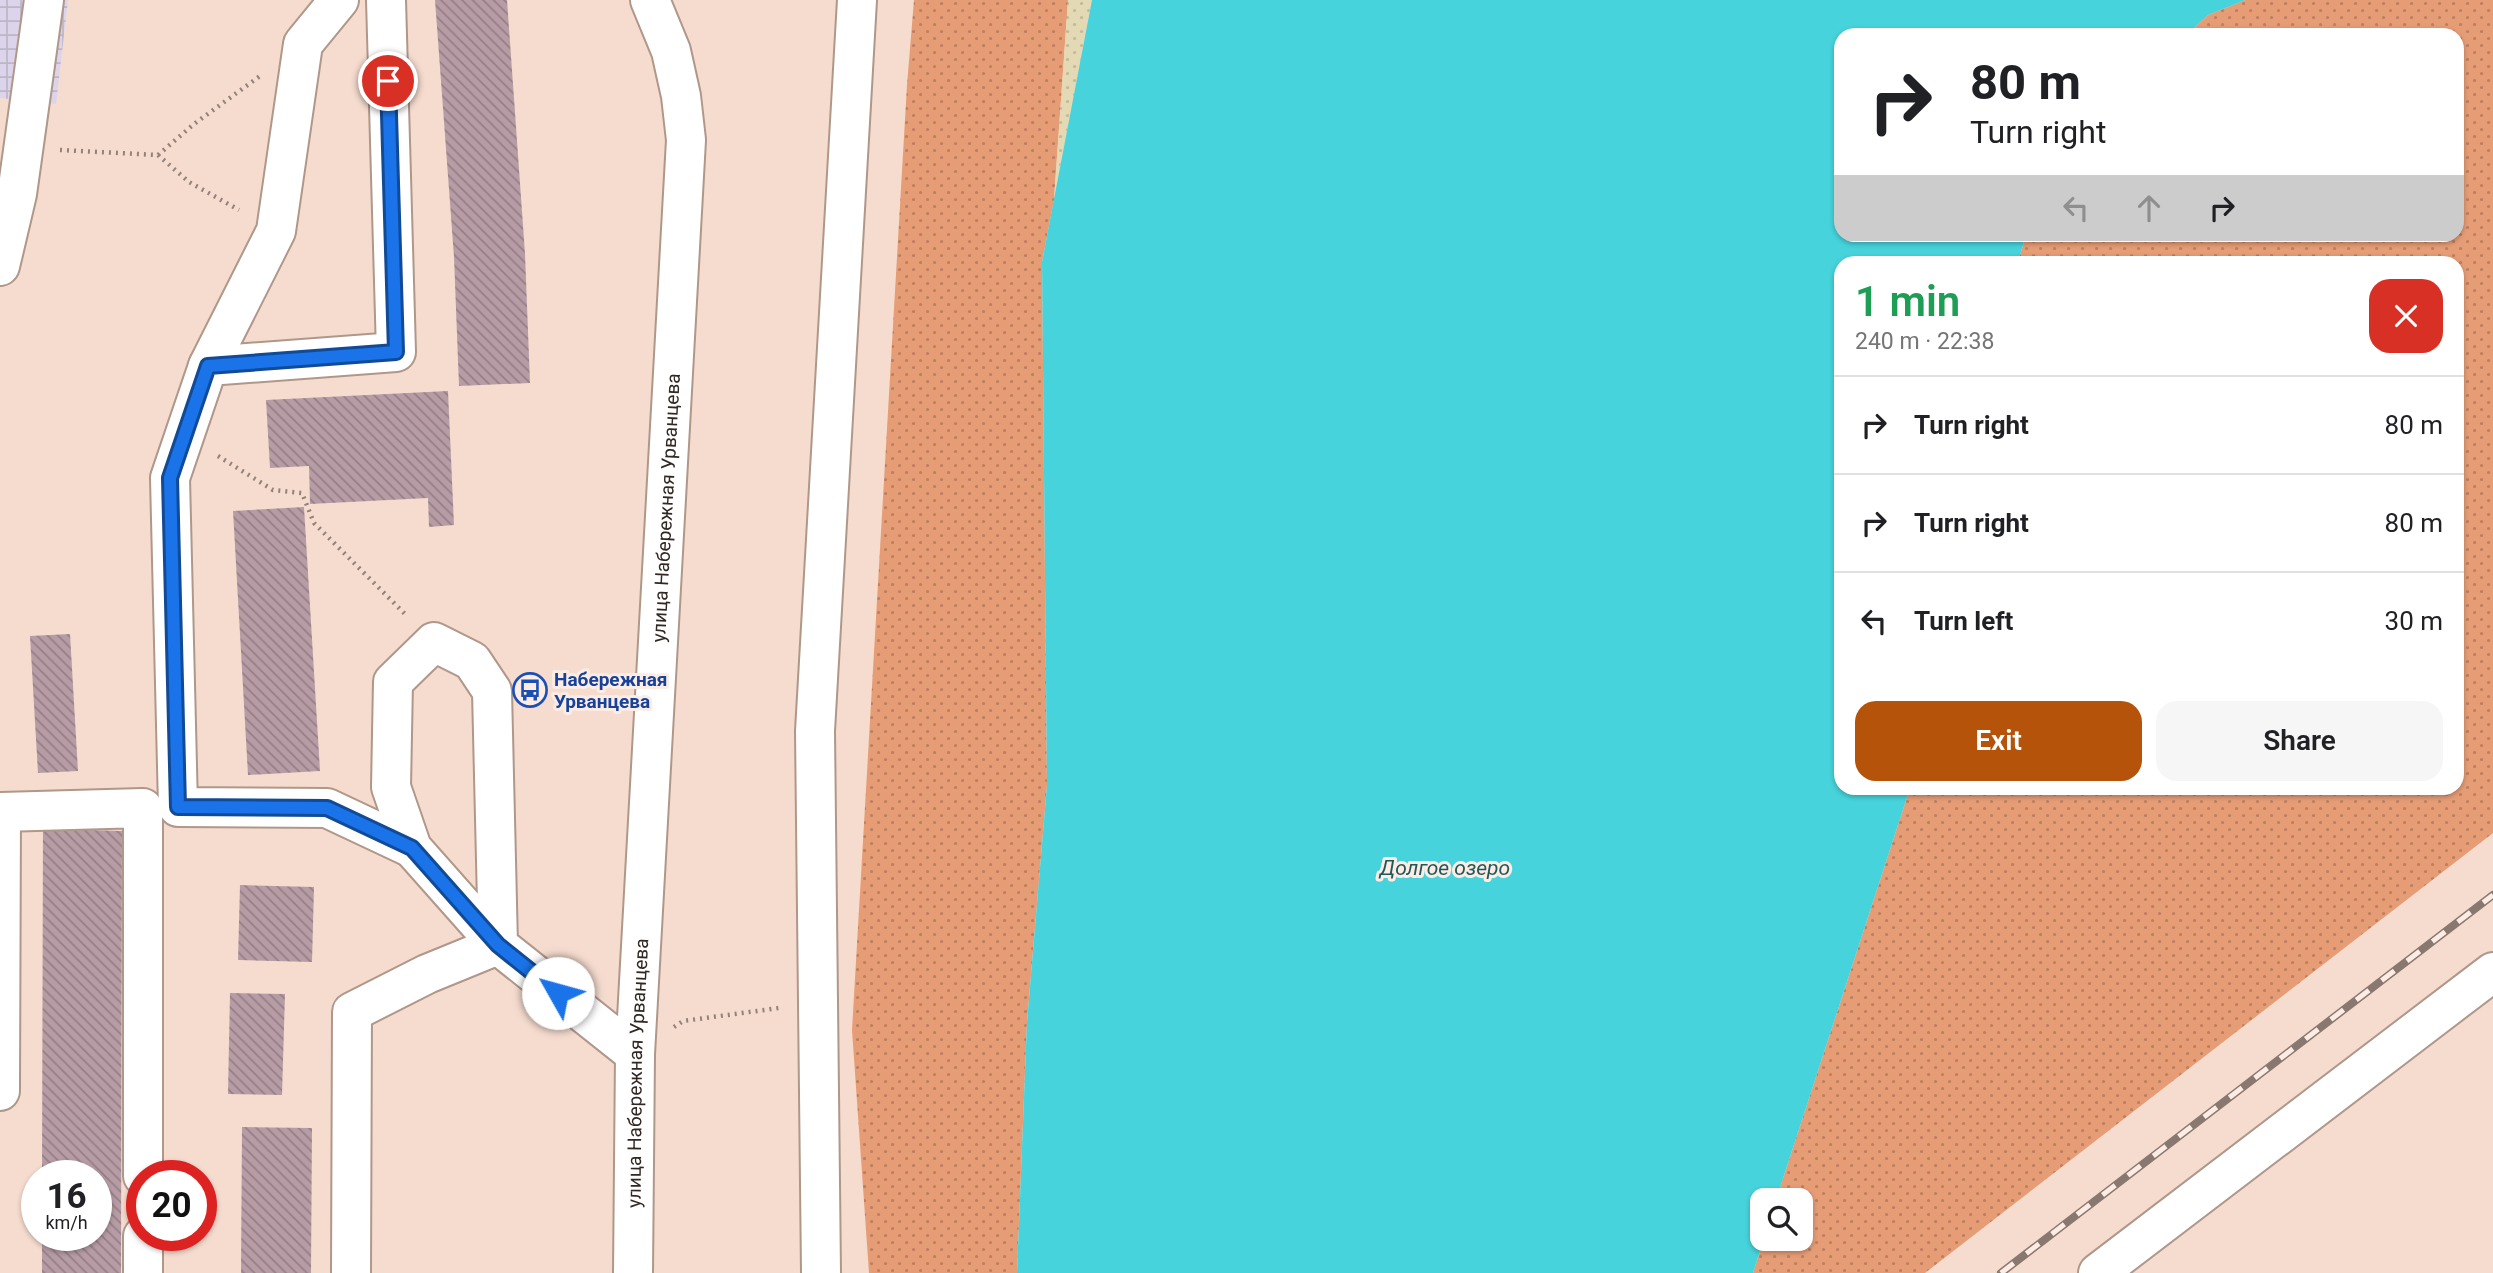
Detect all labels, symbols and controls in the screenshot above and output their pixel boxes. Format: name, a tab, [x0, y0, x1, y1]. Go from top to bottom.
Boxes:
pin	[358, 51, 418, 111]
text: 80 m	[1970, 54, 2081, 111]
icon: right	[1855, 56, 1946, 147]
icon: arrive	[369, 62, 407, 100]
text: Turn right	[1970, 113, 2106, 151]
icon: left	[2057, 189, 2095, 227]
icon: ahead	[2130, 189, 2168, 227]
icon: right	[2203, 189, 2241, 227]
text: 1 min	[1855, 277, 1960, 326]
button: close	[2369, 279, 2443, 353]
text: 240 m · 22:38	[1855, 328, 1994, 355]
street label: улица Набережная Урванцева	[647, 373, 685, 643]
icon: right	[1855, 406, 1893, 444]
text: Turn right	[1914, 410, 2029, 440]
text: 80 m	[2385, 410, 2443, 440]
icon: right	[1855, 504, 1893, 542]
text: Turn right	[1914, 508, 2029, 538]
text: 80 m	[2385, 508, 2443, 538]
icon: left	[1855, 602, 1893, 640]
text: Turn left	[1914, 606, 2013, 636]
text: 30 m	[2385, 606, 2443, 636]
place label: Набережная Урванцева	[554, 668, 667, 713]
bus stop icon: Набережная Урванцева	[511, 671, 549, 709]
button: Exit	[1855, 701, 2142, 781]
button: Share	[2156, 701, 2443, 781]
water label: Долгое озеро	[1378, 856, 1510, 880]
street label: улица Набережная Урванцева	[623, 938, 653, 1208]
position arrow	[521, 956, 595, 1030]
speed limit sign: 20	[126, 1160, 217, 1251]
text: 16	[46, 1176, 87, 1217]
map controls	[1750, 1188, 1813, 1251]
button: search	[1750, 1188, 1813, 1251]
text: km/h	[45, 1212, 88, 1233]

